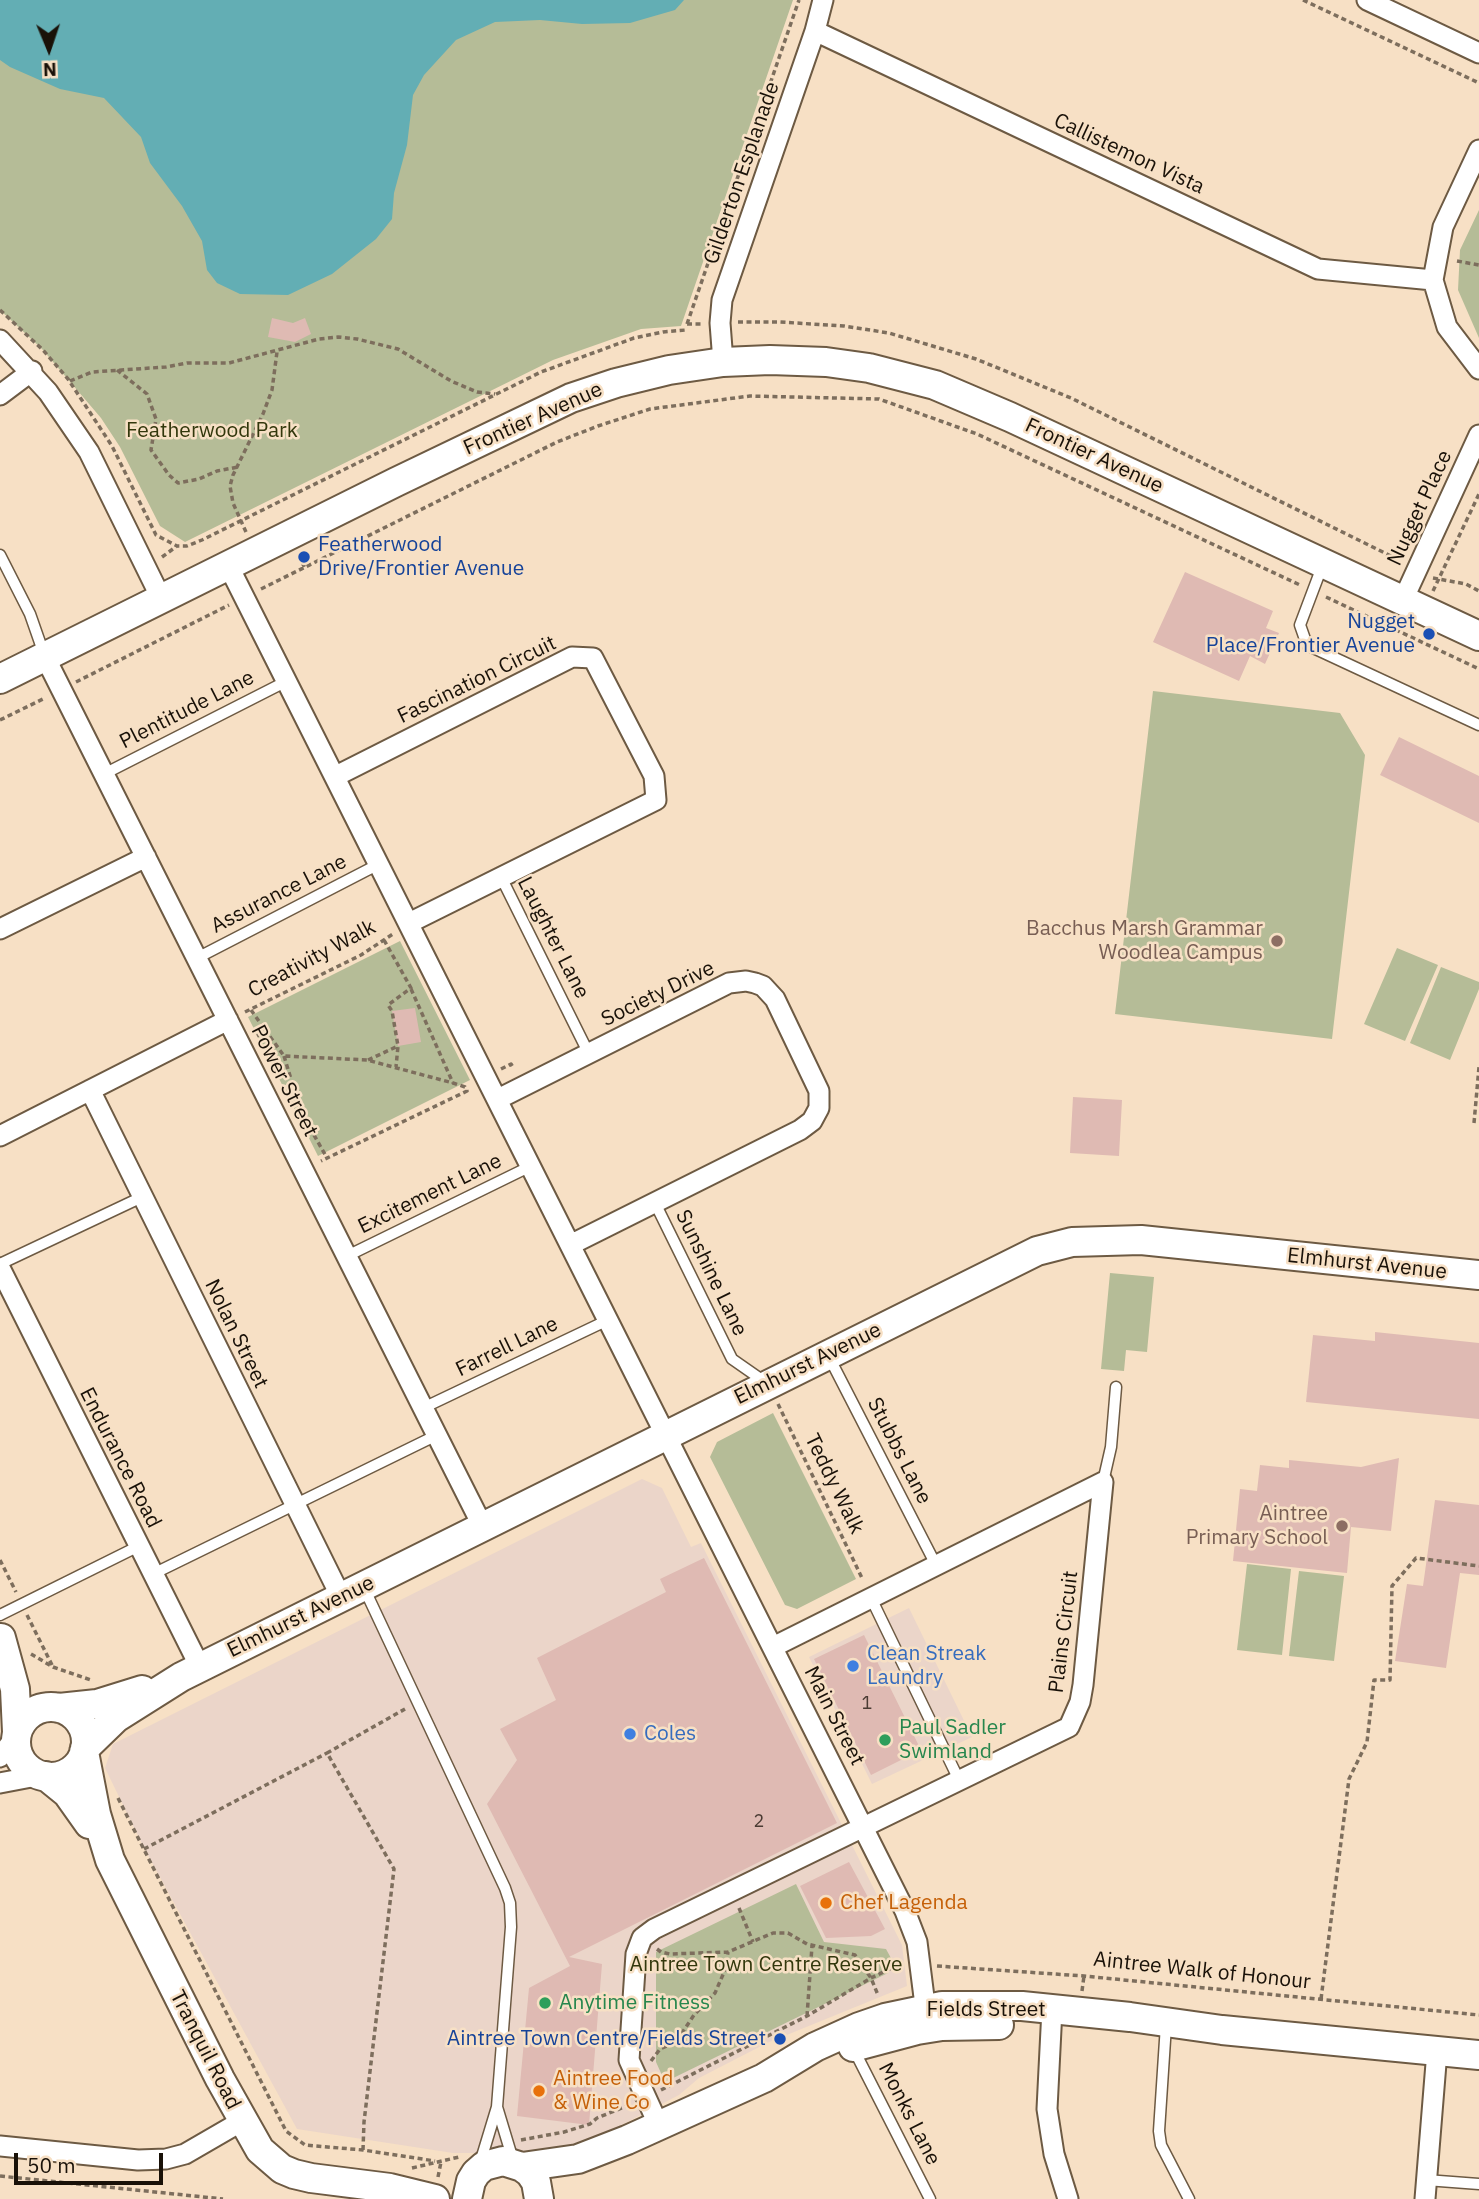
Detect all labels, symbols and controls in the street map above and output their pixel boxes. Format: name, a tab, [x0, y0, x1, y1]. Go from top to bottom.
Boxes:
north arrow	[14, 14, 84, 84]
text: N	[42, 58, 57, 82]
street label: Gilderton Esplanade	[699, 78, 785, 268]
street label: Callistemon Vista	[1050, 108, 1208, 200]
street label: Frontier Avenue	[460, 377, 606, 461]
street label: Frontier Avenue	[1021, 413, 1167, 499]
park label: Featherwood Park	[126, 418, 298, 444]
street label: Nugget Place	[1382, 446, 1458, 570]
place label: Featherwood Drive/Frontier Avenue	[318, 532, 524, 582]
marker: Featherwood Drive/Frontier Avenue	[296, 549, 312, 565]
place label: Nugget Place/Frontier Avenue	[1206, 609, 1415, 659]
marker: Nugget Place/Frontier Avenue	[1421, 626, 1437, 642]
street label: Fascination Circuit	[393, 631, 561, 729]
street label: Plentitude Lane	[116, 665, 258, 755]
street label: Assurance Lane	[207, 849, 351, 939]
street label: Laughter Lane	[512, 873, 594, 1003]
street label: Creativity Walk	[244, 915, 380, 1003]
place label: Bacchus Marsh Grammar Woodlea Campus	[1026, 916, 1263, 966]
marker: Bacchus Marsh Grammar Woodlea Campus	[1269, 933, 1285, 949]
street label: Society Drive	[597, 956, 719, 1032]
street label: Power Street	[245, 1021, 323, 1141]
street label: Excitement Lane	[354, 1148, 506, 1240]
street label: Sunshine Lane	[670, 1206, 752, 1340]
street label: Elmhurst Avenue	[1286, 1243, 1448, 1285]
street label: Nolan Street	[199, 1275, 273, 1393]
street label: Farrell Lane	[452, 1311, 562, 1383]
street label: Elmhurst Avenue	[730, 1318, 886, 1410]
street label: Endurance Road	[74, 1384, 166, 1532]
street label: Stubbs Lane	[861, 1394, 937, 1508]
street label: Teddy Walk	[799, 1430, 869, 1538]
place label: Aintree Primary School	[1186, 1501, 1328, 1551]
marker: Aintree Primary School	[1334, 1518, 1350, 1534]
street label: Plains Circuit	[1044, 1569, 1084, 1695]
street label: Elmhurst Avenue	[223, 1571, 379, 1663]
place label: Clean Streak Laundry	[867, 1641, 986, 1691]
marker: Clean Streak Laundry	[845, 1658, 861, 1674]
street label: Main Street	[798, 1662, 870, 1770]
house number: 1	[862, 1693, 872, 1715]
place label: Paul Sadler Swimland	[899, 1715, 1006, 1765]
place label: Coles	[644, 1721, 696, 1747]
marker: Coles	[622, 1726, 638, 1742]
marker: Paul Sadler Swimland	[877, 1732, 893, 1748]
house number: 2	[754, 1811, 764, 1833]
place label: Chef Lagenda	[840, 1890, 968, 1916]
marker: Chef Lagenda	[818, 1895, 834, 1911]
street label: Aintree Walk of Honour	[1092, 1947, 1312, 1995]
park label: Aintree Town Centre Reserve	[630, 1952, 902, 1978]
street label: Tranquil Road	[164, 1986, 246, 2114]
place label: Anytime Fitness	[559, 1990, 710, 2016]
marker: Anytime Fitness	[537, 1995, 553, 2011]
street label: Fields Street	[926, 1997, 1046, 2023]
place label: Aintree Town Centre/Fields Street	[447, 2026, 766, 2052]
marker: Aintree Town Centre/Fields Street	[772, 2031, 788, 2047]
street label: Monks Lane	[872, 2058, 946, 2170]
place label: Aintree Food & Wine Co	[553, 2066, 674, 2116]
marker: Aintree Food & Wine Co	[531, 2083, 547, 2099]
scale bar	[18, 2140, 166, 2184]
text: 50 m	[27, 2151, 76, 2179]

